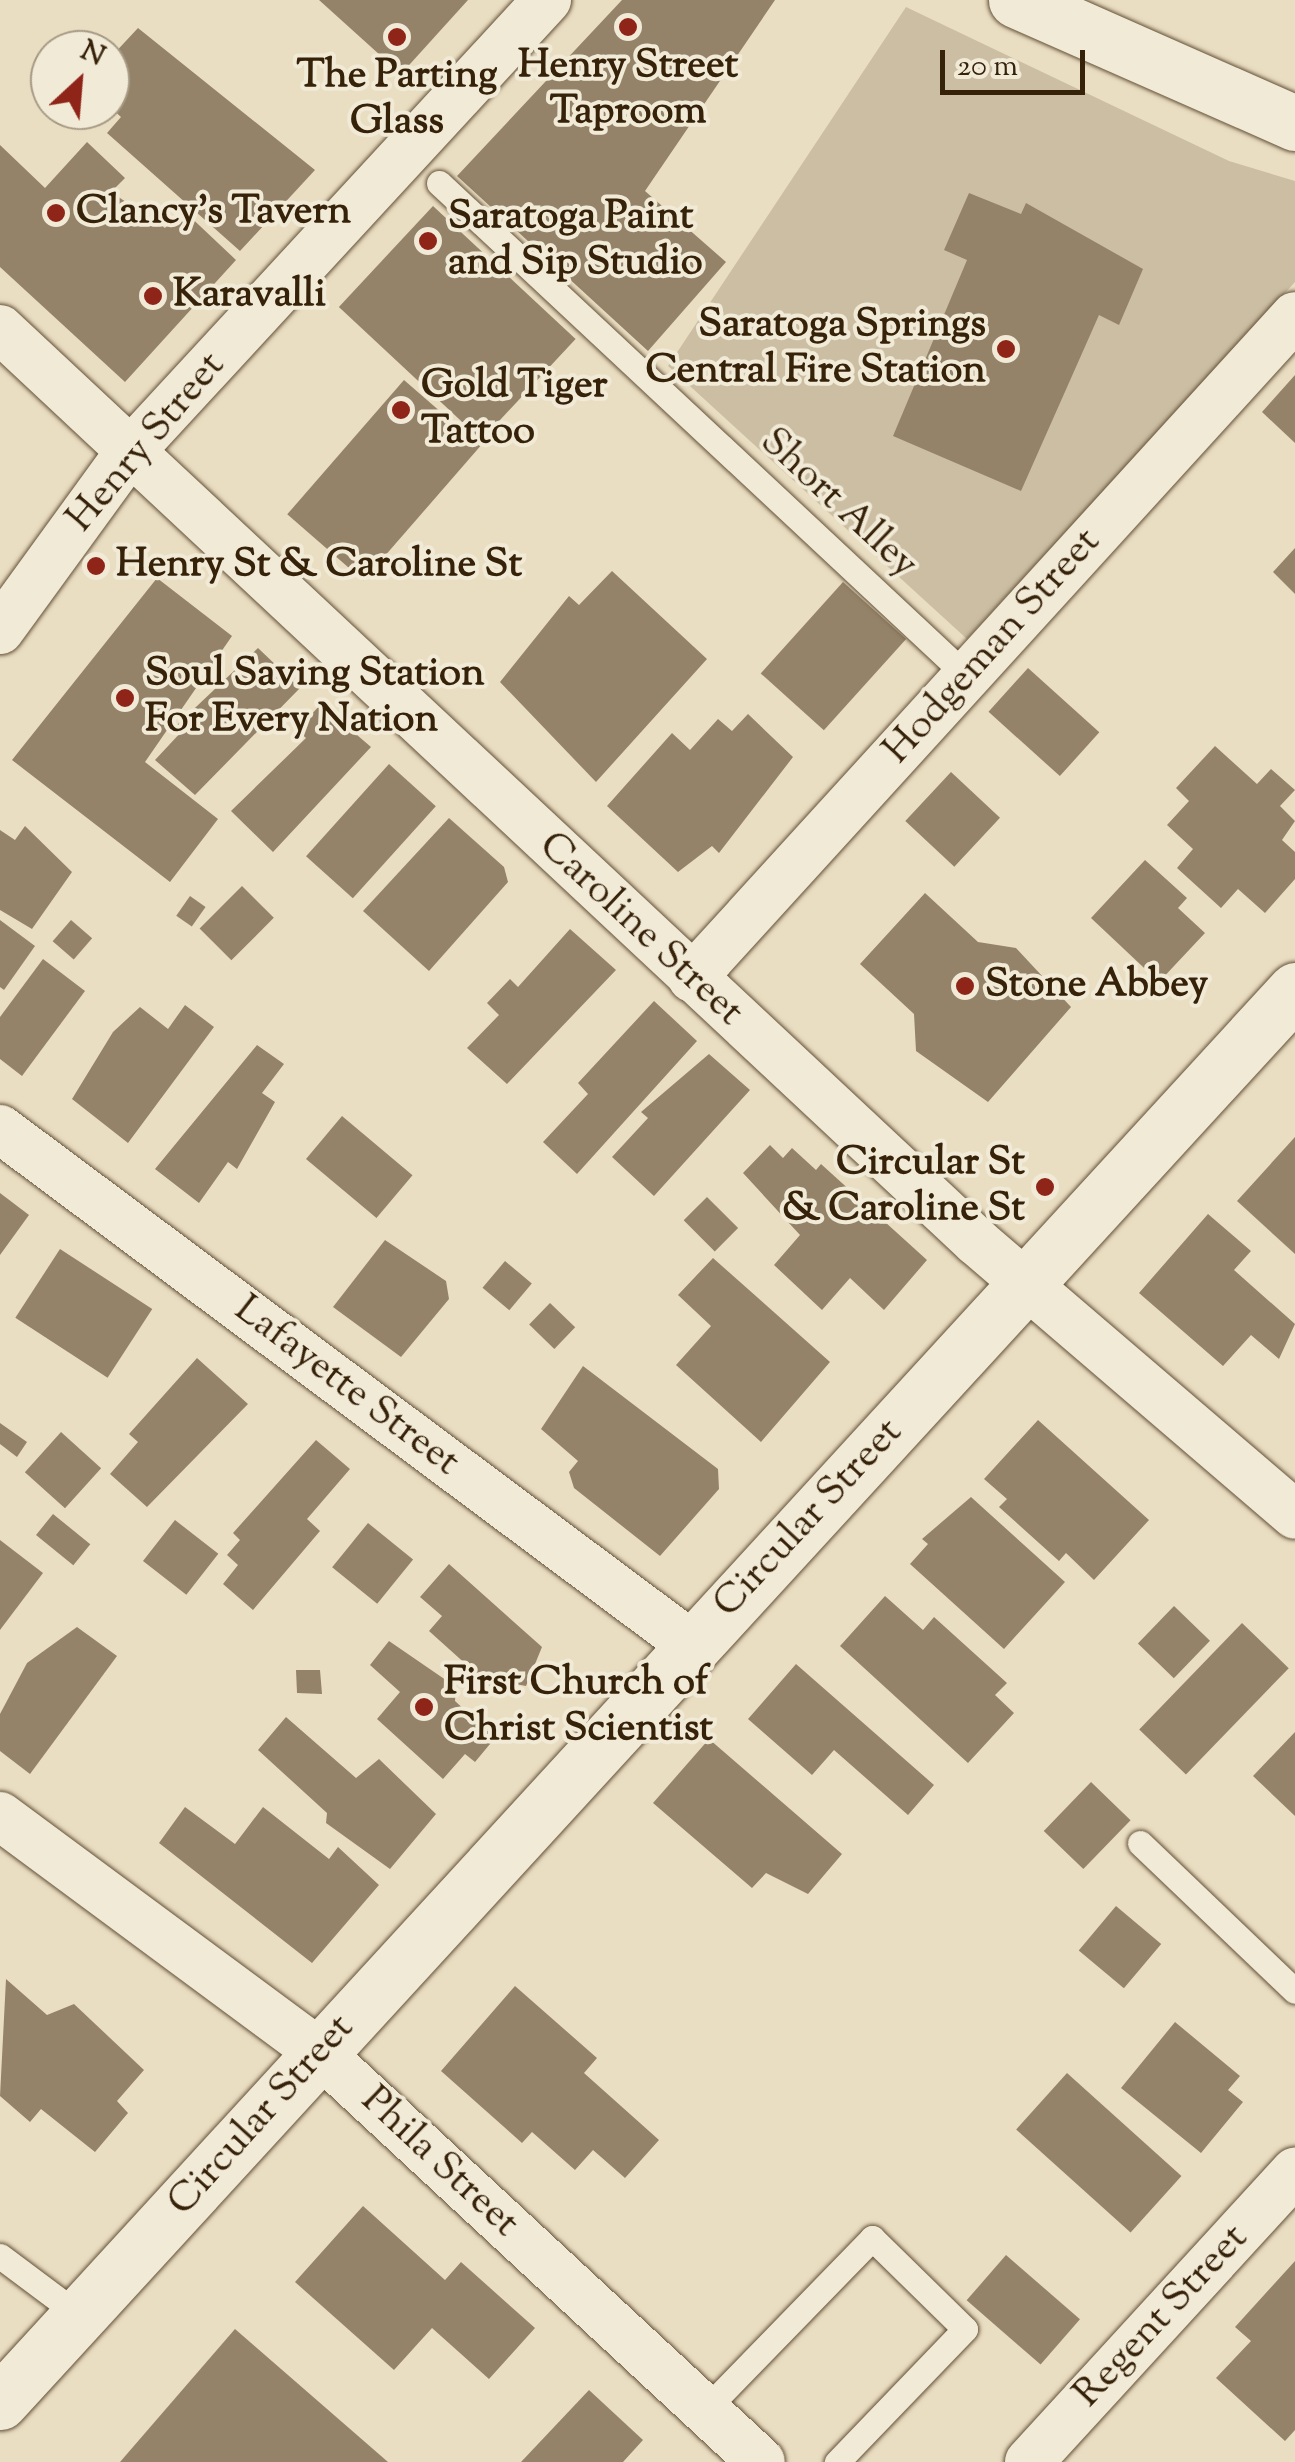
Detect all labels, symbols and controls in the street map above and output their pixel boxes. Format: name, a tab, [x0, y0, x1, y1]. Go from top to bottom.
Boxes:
marker: Henry Street Taproom	[617, 16, 639, 38]
marker: The Parting Glass	[386, 26, 408, 48]
north arrow	[30, 30, 130, 130]
scale bar	[945, 30, 1090, 92]
text: N	[73, 32, 111, 78]
place label: Henry Street Taproom	[518, 43, 738, 137]
text: 20 m	[957, 46, 1018, 89]
place label: The Parting Glass	[296, 53, 498, 147]
place label: Clancy's Tavern	[76, 189, 351, 237]
place label: Saratoga Paint and Sip Studio	[448, 194, 703, 288]
marker: Clancy's Tavern	[45, 202, 67, 224]
marker: Saratoga Paint and Sip Studio	[417, 230, 439, 252]
place label: Karavalli	[173, 272, 326, 320]
marker: Karavalli	[142, 285, 164, 307]
place label: Saratoga Springs Central Fire Station	[645, 302, 986, 396]
marker: Saratoga Springs Central Fire Station	[995, 338, 1017, 360]
street label: Henry Street	[58, 343, 236, 543]
place label: Gold Tiger Tattoo	[421, 363, 608, 457]
marker: Gold Tiger Tattoo	[390, 399, 412, 421]
street label: Short Alley	[749, 419, 927, 589]
street label: Hodgeman Street	[875, 519, 1111, 775]
place label: Henry St & Caroline St	[116, 542, 522, 590]
marker: Henry St & Caroline St	[85, 555, 107, 577]
place label: Soul Saving Station For Every Nation	[145, 651, 485, 745]
marker: Soul Saving Station For Every Nation	[114, 687, 136, 709]
street label: Caroline Street	[528, 823, 752, 1037]
place label: Stone Abbey	[985, 962, 1208, 1010]
marker: Stone Abbey	[954, 975, 976, 997]
place label: Circular St & Caroline St	[782, 1140, 1025, 1234]
marker: Circular St & Caroline St	[1034, 1176, 1056, 1198]
street label: Lafayette Street	[224, 1287, 468, 1487]
street label: Circular Street	[705, 1409, 913, 1629]
place label: First Church of Christ Scientist	[444, 1660, 713, 1754]
marker: First Church of Christ Scientist	[413, 1696, 435, 1718]
street label: Circular Street	[159, 2005, 365, 2227]
street label: Phila Street	[350, 2078, 528, 2248]
street label: Regent Street	[1065, 2215, 1259, 2419]

